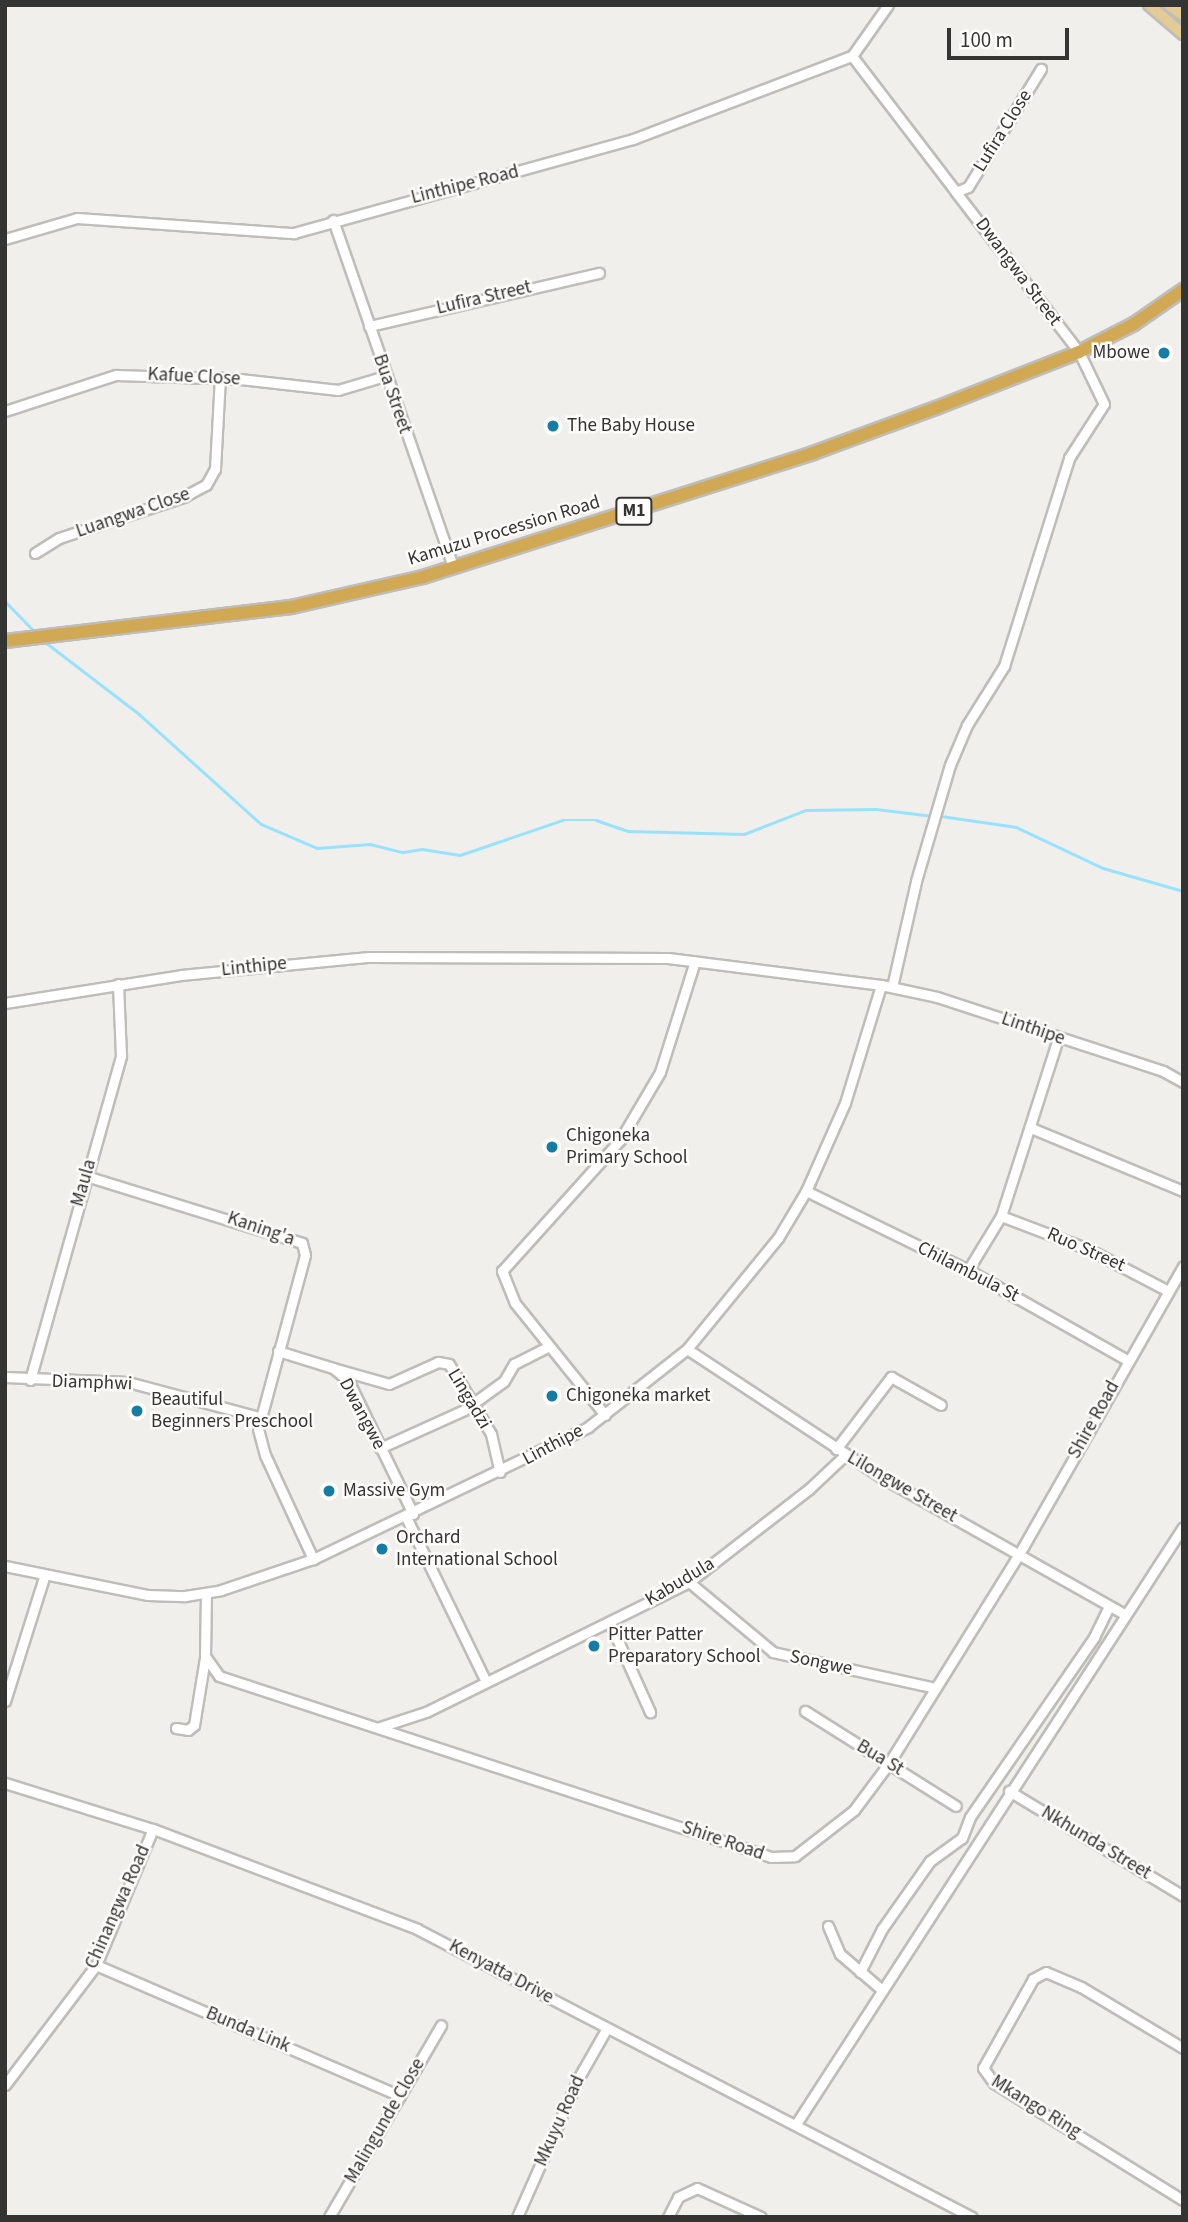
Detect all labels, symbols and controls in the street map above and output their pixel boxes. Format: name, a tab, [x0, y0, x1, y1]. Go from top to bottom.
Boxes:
scale bar	[950, 14, 1072, 58]
text: 100 m	[960, 25, 1013, 55]
street label: Lufira Close	[969, 86, 1037, 176]
street label: Linthipe Road	[409, 161, 521, 209]
street label: Dwangwa Street	[970, 214, 1066, 330]
street label: Lufira Street	[434, 276, 534, 320]
place label: Mbowe	[1092, 342, 1150, 364]
marker: Mbowe	[1156, 345, 1172, 361]
street label: Bua Street	[368, 351, 416, 437]
street label: Kafue Close	[147, 363, 241, 391]
place label: The Baby House	[567, 415, 695, 437]
marker: The Baby House	[545, 418, 561, 434]
street label: Luangwa Close	[73, 483, 193, 543]
street label: Kamuzu Procession Road	[405, 491, 603, 571]
road number: M1	[615, 496, 653, 526]
street label: Linthipe	[220, 952, 288, 982]
street label: Linthipe	[998, 1008, 1068, 1050]
place label: Chigoneka Primary School	[566, 1125, 688, 1169]
marker: Chigoneka Primary School	[544, 1139, 560, 1155]
street label: Maula	[66, 1157, 102, 1209]
street label: Kaning'a	[224, 1207, 298, 1251]
street label: Ruo Street	[1044, 1223, 1128, 1277]
street label: Chilambula St	[913, 1237, 1023, 1307]
street label: Lingadzi	[442, 1365, 496, 1433]
street label: Diamphwi	[51, 1370, 133, 1396]
street label: Dwangwe	[334, 1374, 390, 1454]
street label: Shire Road	[1063, 1377, 1125, 1463]
place label: Chigoneka market	[566, 1385, 711, 1407]
marker: Chigoneka market	[544, 1388, 560, 1404]
place label: Beautiful Beginners Preschool	[151, 1389, 313, 1433]
marker: Beautiful Beginners Preschool	[129, 1403, 145, 1419]
street label: Linthipe	[519, 1420, 587, 1470]
street label: Lilongwe Street	[843, 1446, 961, 1528]
place label: Massive Gym	[343, 1480, 445, 1502]
marker: Massive Gym	[321, 1483, 337, 1499]
place label: Orchard International School	[396, 1527, 558, 1571]
marker: Orchard International School	[374, 1541, 390, 1557]
street label: Kabudula	[641, 1552, 719, 1612]
place label: Pitter Patter Preparatory School	[608, 1624, 761, 1668]
marker: Pitter Patter Preparatory School	[586, 1638, 602, 1654]
street label: Songwe	[788, 1645, 854, 1681]
street label: Bua St	[852, 1735, 908, 1781]
street label: Nkhunda Street	[1037, 1801, 1155, 1885]
street label: Shire Road	[679, 1816, 767, 1866]
street label: Chinangwa Road	[80, 1841, 156, 1973]
street label: Kenyatta Drive	[445, 1935, 557, 2009]
street label: Bunda Link	[202, 2002, 294, 2058]
street label: Malingunde Close	[340, 2054, 430, 2188]
street label: Mkango Ring	[987, 2070, 1085, 2144]
street label: Mkuyu Road	[530, 2072, 590, 2170]

